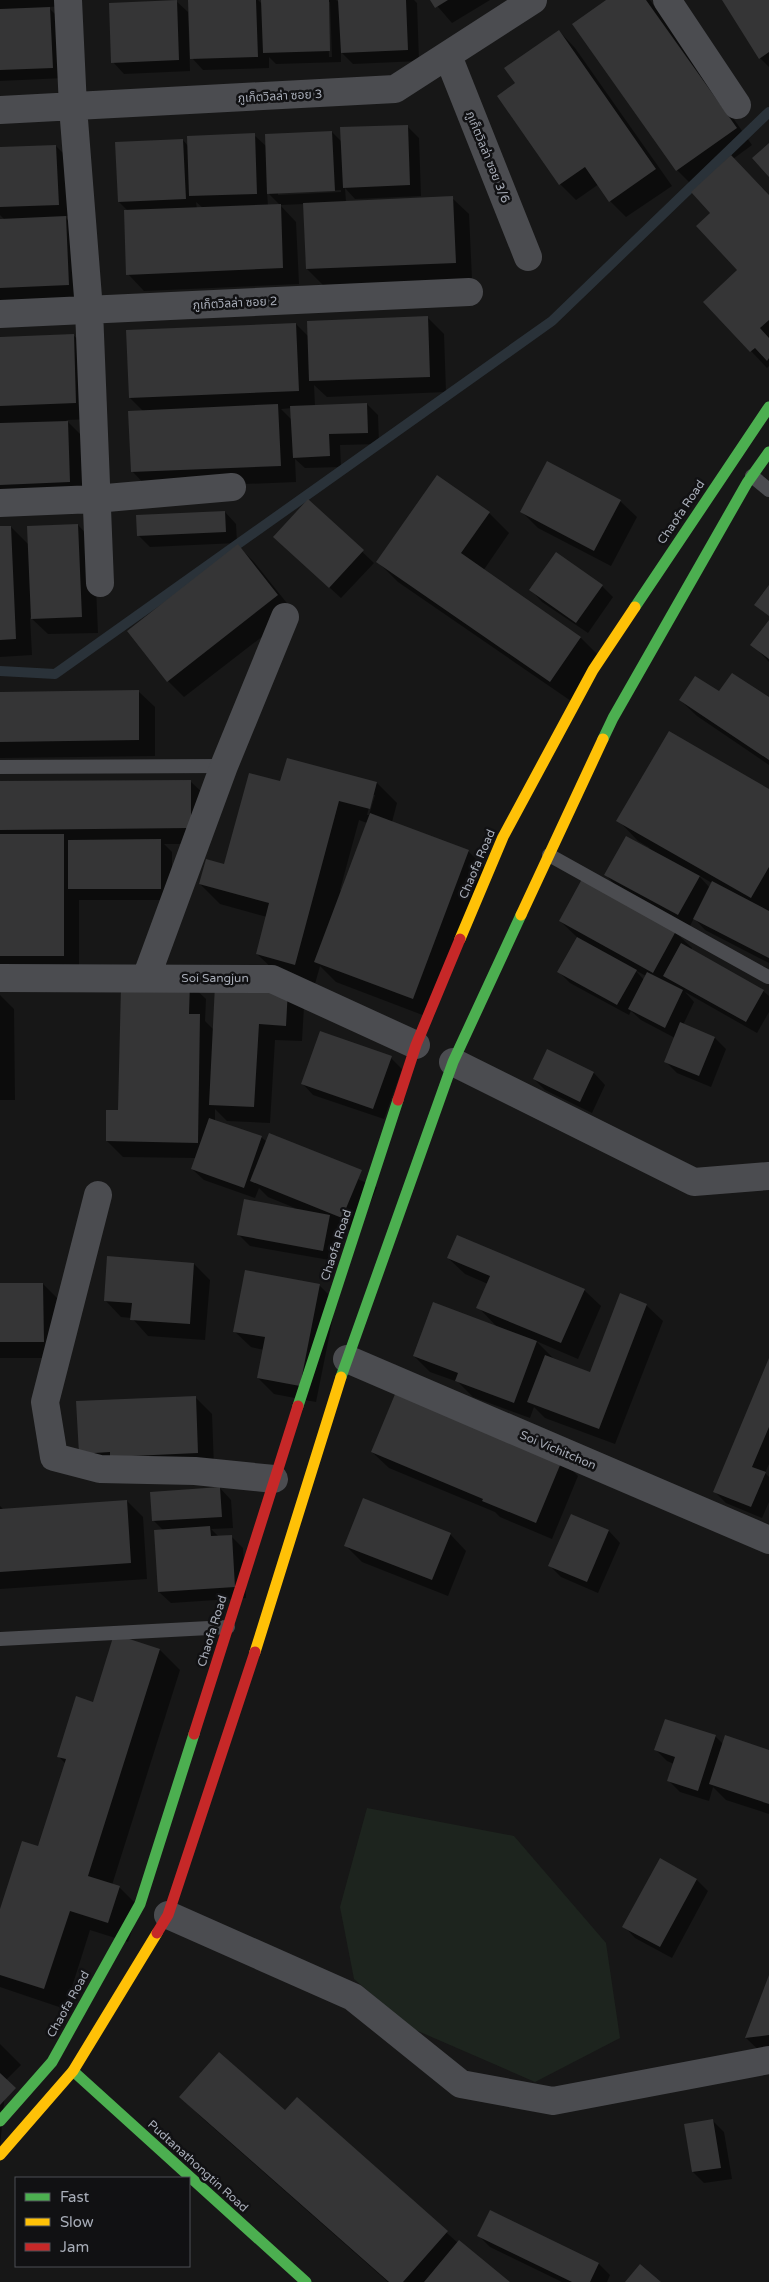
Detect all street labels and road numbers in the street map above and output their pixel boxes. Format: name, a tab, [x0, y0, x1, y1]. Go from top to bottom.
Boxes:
street label: ภูเก็ตวิลล่า ซอย 3	[237, 87, 323, 105]
street label: ภูเก็ตวิลล่า ซอย 3/6	[463, 109, 513, 205]
street label: ภูเก็ตวิลล่า ซอย 2	[192, 294, 278, 312]
street label: Chaofa Road	[654, 477, 708, 547]
street label: Chaofa Road	[456, 827, 498, 901]
street label: Soi Sangjun	[181, 971, 249, 985]
street label: Chaofa Road	[318, 1208, 354, 1282]
street label: Soi Vichitchon	[518, 1428, 598, 1472]
street label: Chaofa Road	[194, 1594, 230, 1668]
street label: Chaofa Road	[44, 1968, 92, 2040]
street label: Pudtanathongtin Road	[145, 2117, 251, 2215]

